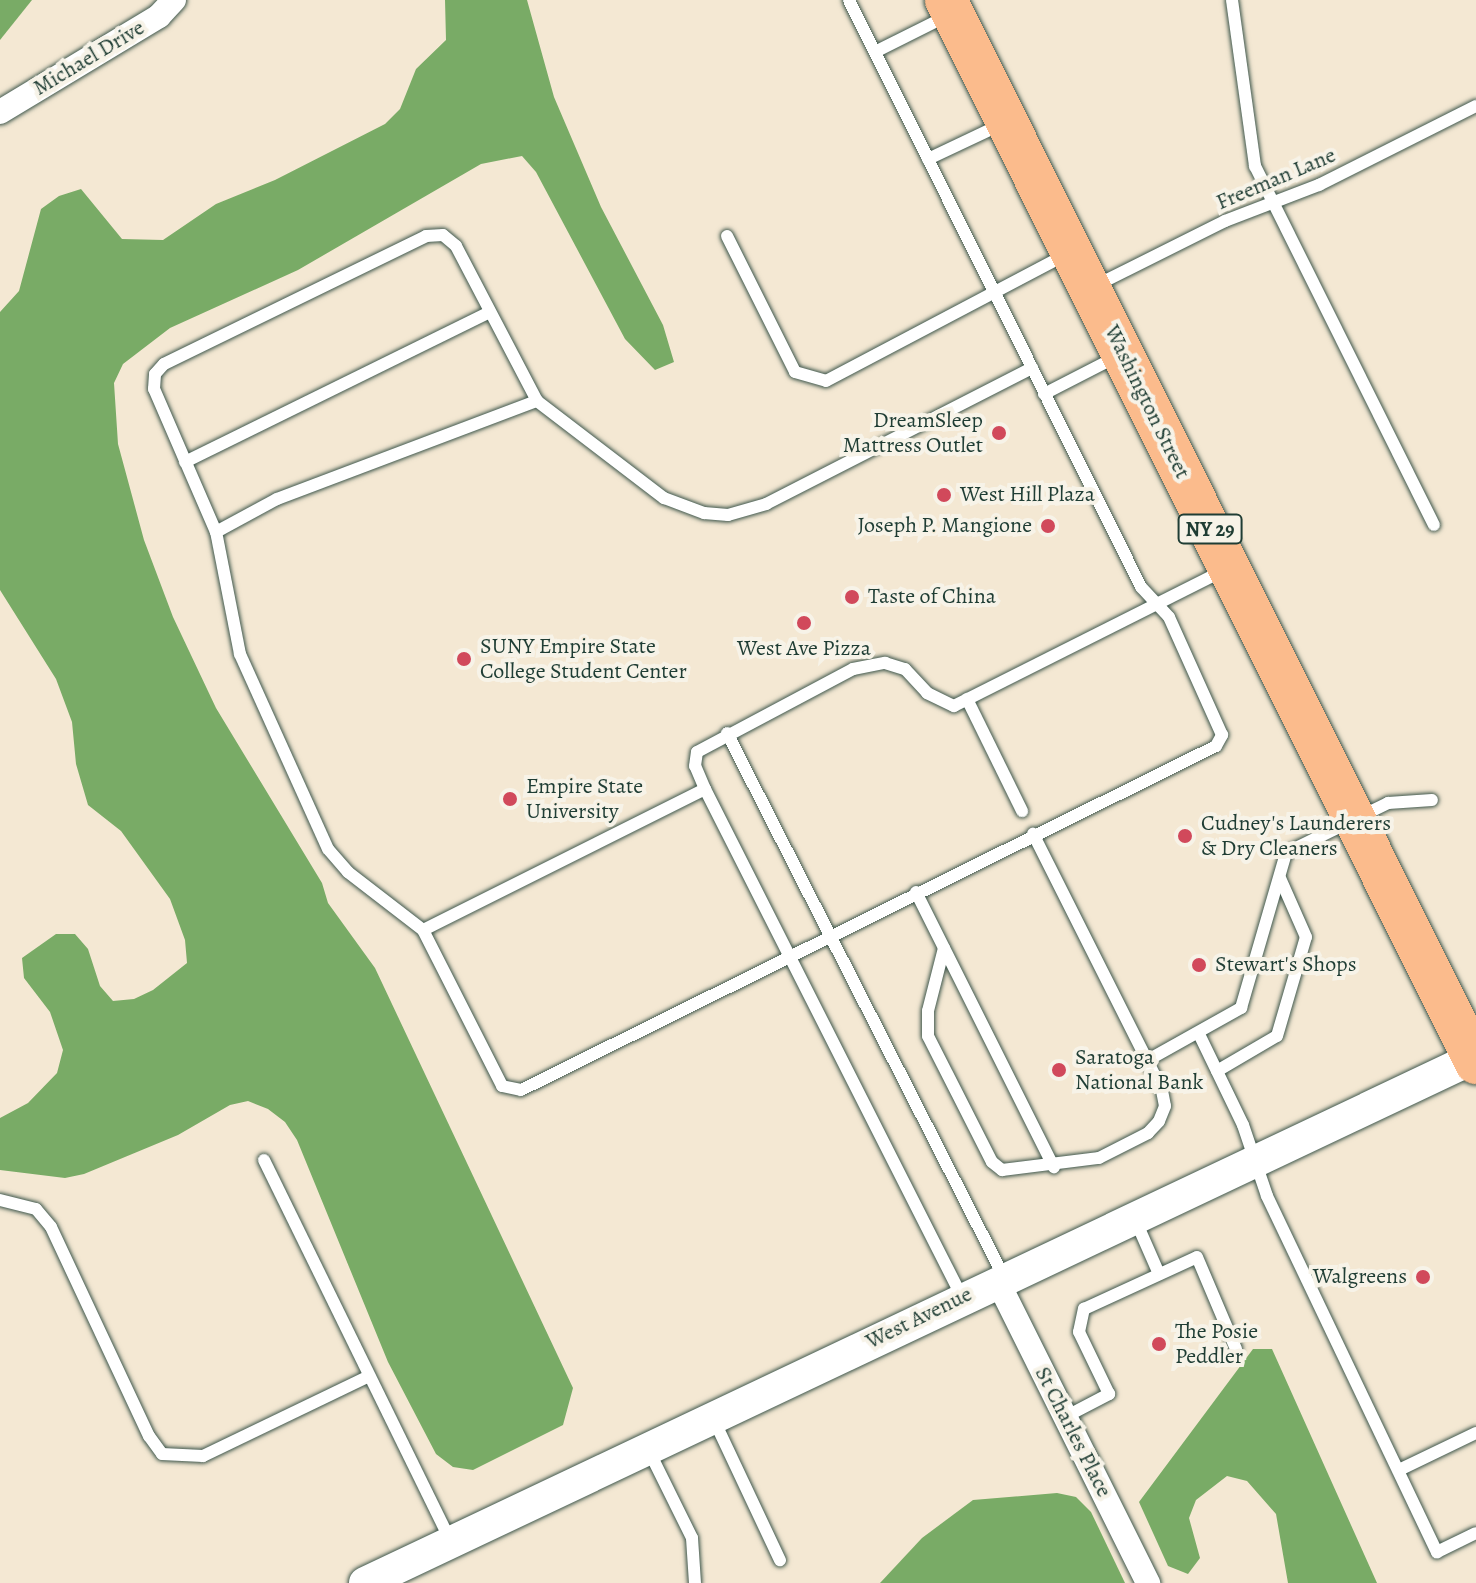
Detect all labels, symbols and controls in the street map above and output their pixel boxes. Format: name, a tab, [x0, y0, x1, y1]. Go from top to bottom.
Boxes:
street label: Michael Drive	[29, 15, 149, 101]
street label: Freeman Lane	[1212, 142, 1340, 216]
street label: Washington Street	[1098, 321, 1196, 483]
place label: DreamSleep Mattress Outlet	[843, 407, 983, 458]
marker: DreamSleep Mattress Outlet	[990, 424, 1008, 442]
place label: West Hill Plaza	[960, 482, 1095, 508]
marker: West Hill Plaza	[935, 486, 953, 504]
place label: Joseph P. Mangione	[857, 513, 1032, 539]
road number: NY 29	[1176, 513, 1244, 545]
marker: Joseph P. Mangione	[1039, 517, 1057, 535]
place label: Taste of China	[868, 584, 996, 610]
marker: Taste of China	[843, 588, 861, 606]
marker: West Ave Pizza	[795, 614, 813, 632]
place label: SUNY Empire State College Student Center	[480, 633, 687, 684]
place label: West Ave Pizza	[737, 636, 871, 662]
marker: SUNY Empire State College Student Center	[455, 650, 473, 668]
place label: Empire State University	[526, 773, 643, 824]
marker: Empire State University	[501, 790, 519, 808]
place label: Cudney's Launderers & Dry Cleaners	[1201, 810, 1391, 862]
marker: Cudney's Launderers & Dry Cleaners	[1176, 827, 1194, 845]
place label: Stewart's Shops	[1215, 952, 1357, 978]
marker: Stewart's Shops	[1190, 956, 1208, 974]
place label: Saratoga National Bank	[1075, 1044, 1203, 1096]
marker: Saratoga National Bank	[1050, 1061, 1068, 1079]
place label: Walgreens	[1313, 1264, 1407, 1290]
marker: Walgreens	[1414, 1268, 1432, 1286]
street label: West Avenue	[862, 1281, 976, 1355]
place label: The Posie Peddler	[1175, 1318, 1258, 1370]
marker: The Posie Peddler	[1150, 1335, 1168, 1353]
street label: St Charles Place	[1029, 1363, 1117, 1501]

